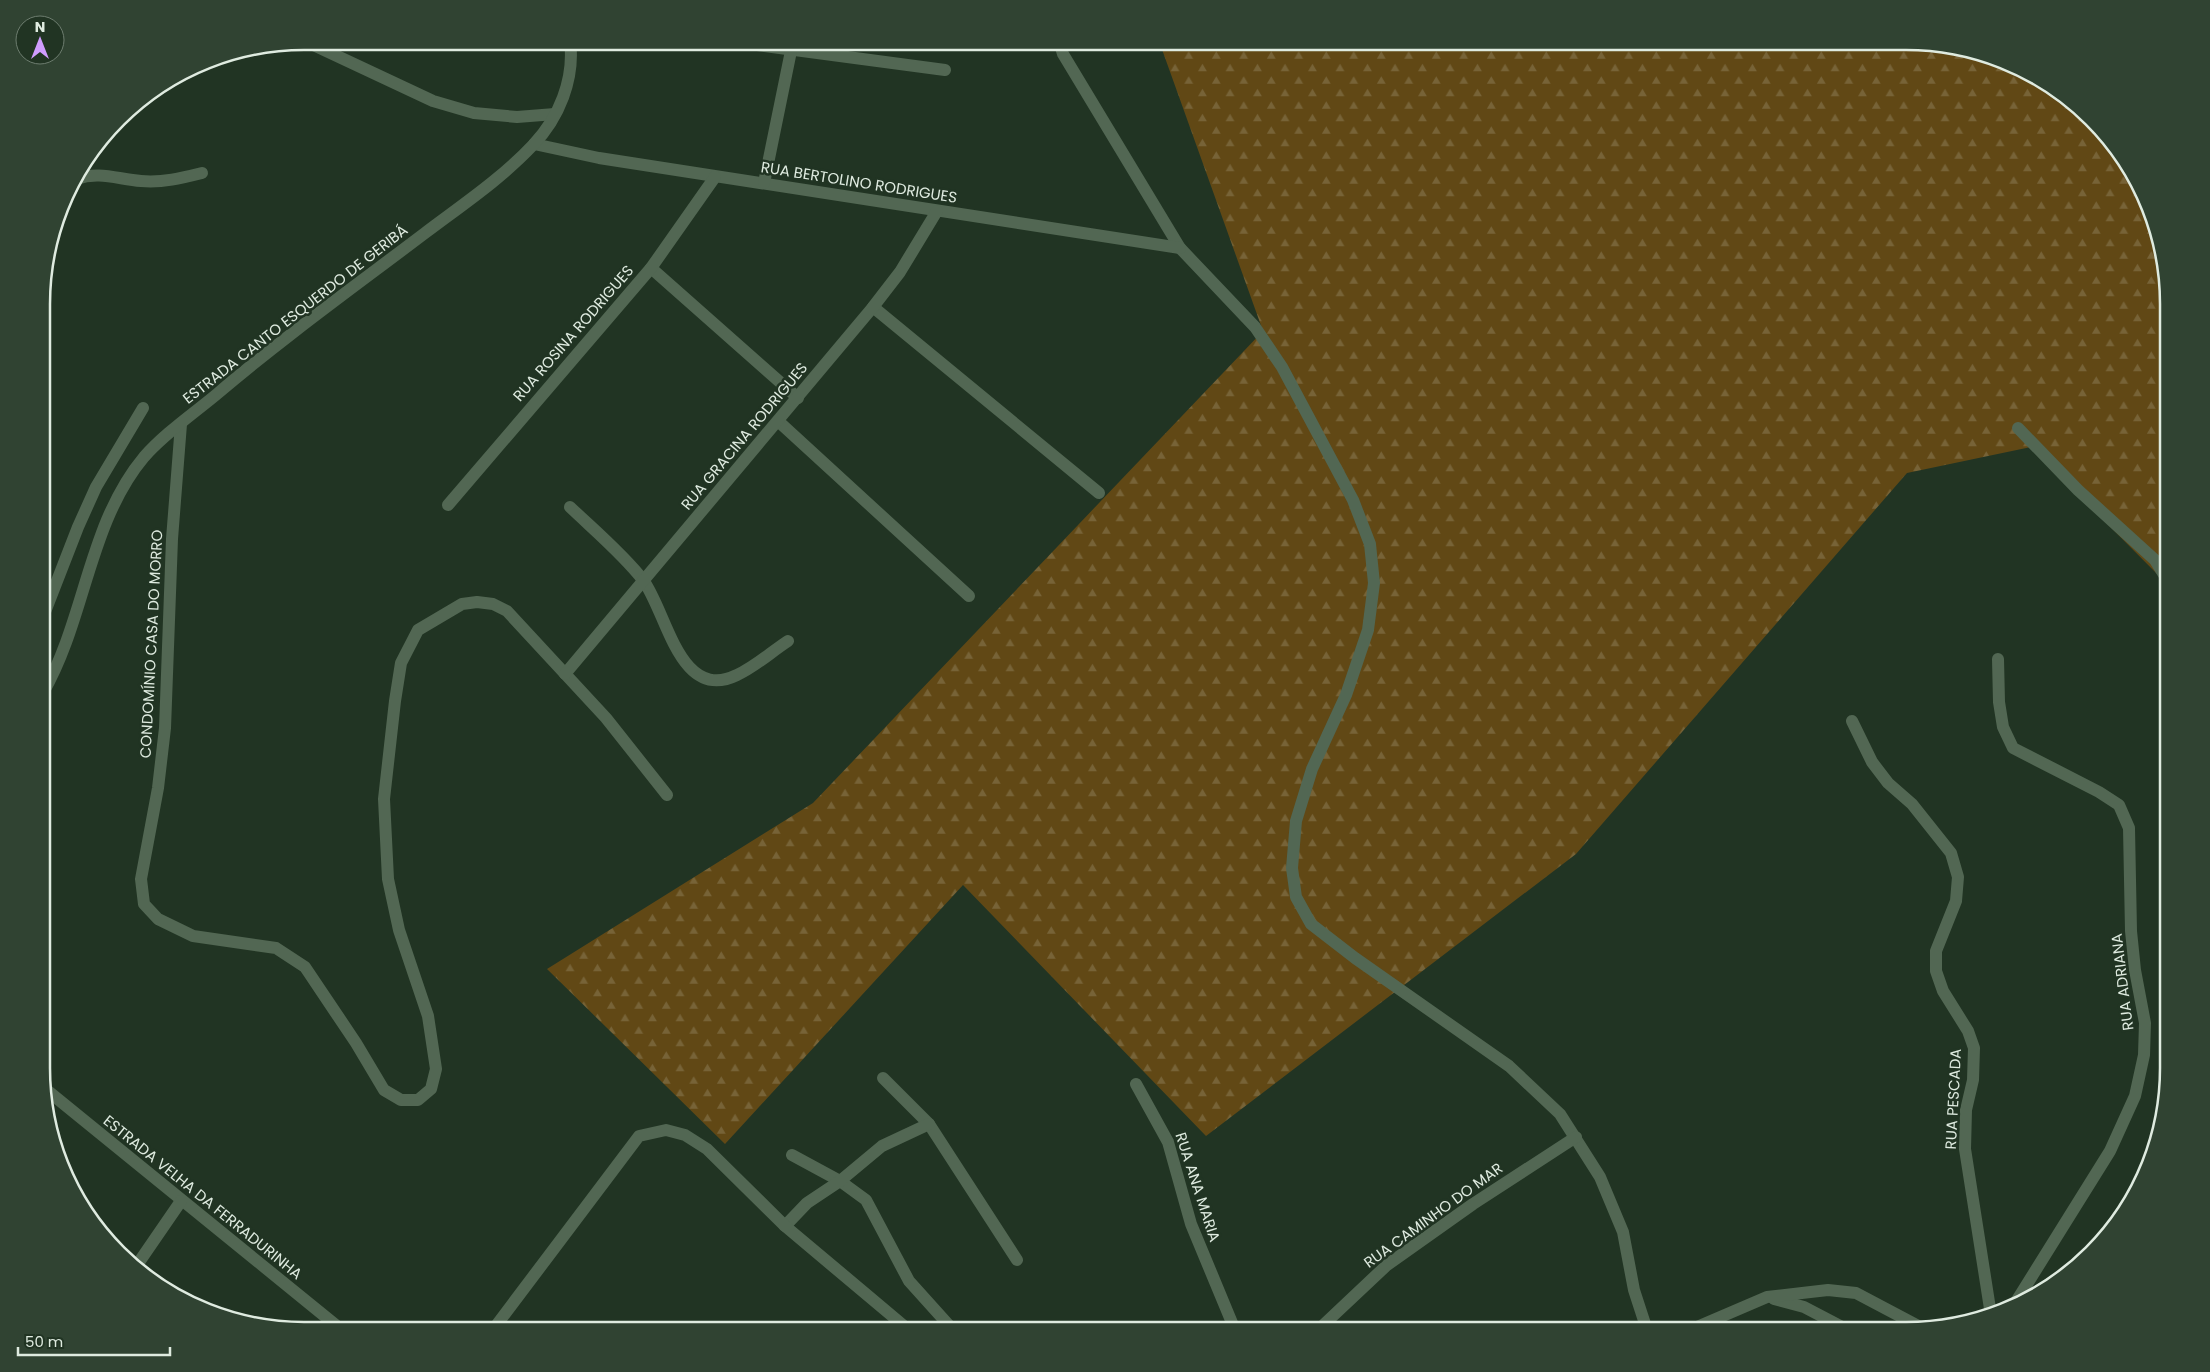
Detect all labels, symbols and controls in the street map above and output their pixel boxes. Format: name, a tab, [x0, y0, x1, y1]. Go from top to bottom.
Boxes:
north arrow	[15, 15, 65, 65]
text: N	[35, 17, 45, 37]
street label: RUA BERTOLINO RODRIGUES	[759, 156, 959, 208]
street label: ESTRADA CANTO ESQUERDO DE GERIBÁ	[178, 219, 412, 409]
street label: RUA ROSINA RODRIGUES	[508, 260, 638, 406]
street label: RUA GRACINA RODRIGUES	[676, 358, 812, 514]
street label: CONDOMÍNIO CASA DO MORRO	[135, 529, 167, 759]
street label: RUA ADRIANA	[2106, 932, 2138, 1032]
street label: RUA PESCADA	[1940, 1048, 1966, 1150]
street label: ESTRADA VELHA DA FERRADURINHA	[99, 1110, 307, 1284]
street label: RUA ANA MARIA	[1170, 1130, 1226, 1244]
street label: RUA CAMINHO DO MAR	[1359, 1157, 1507, 1273]
scale bar	[18, 1324, 170, 1356]
text: 50 m	[25, 1331, 63, 1352]

